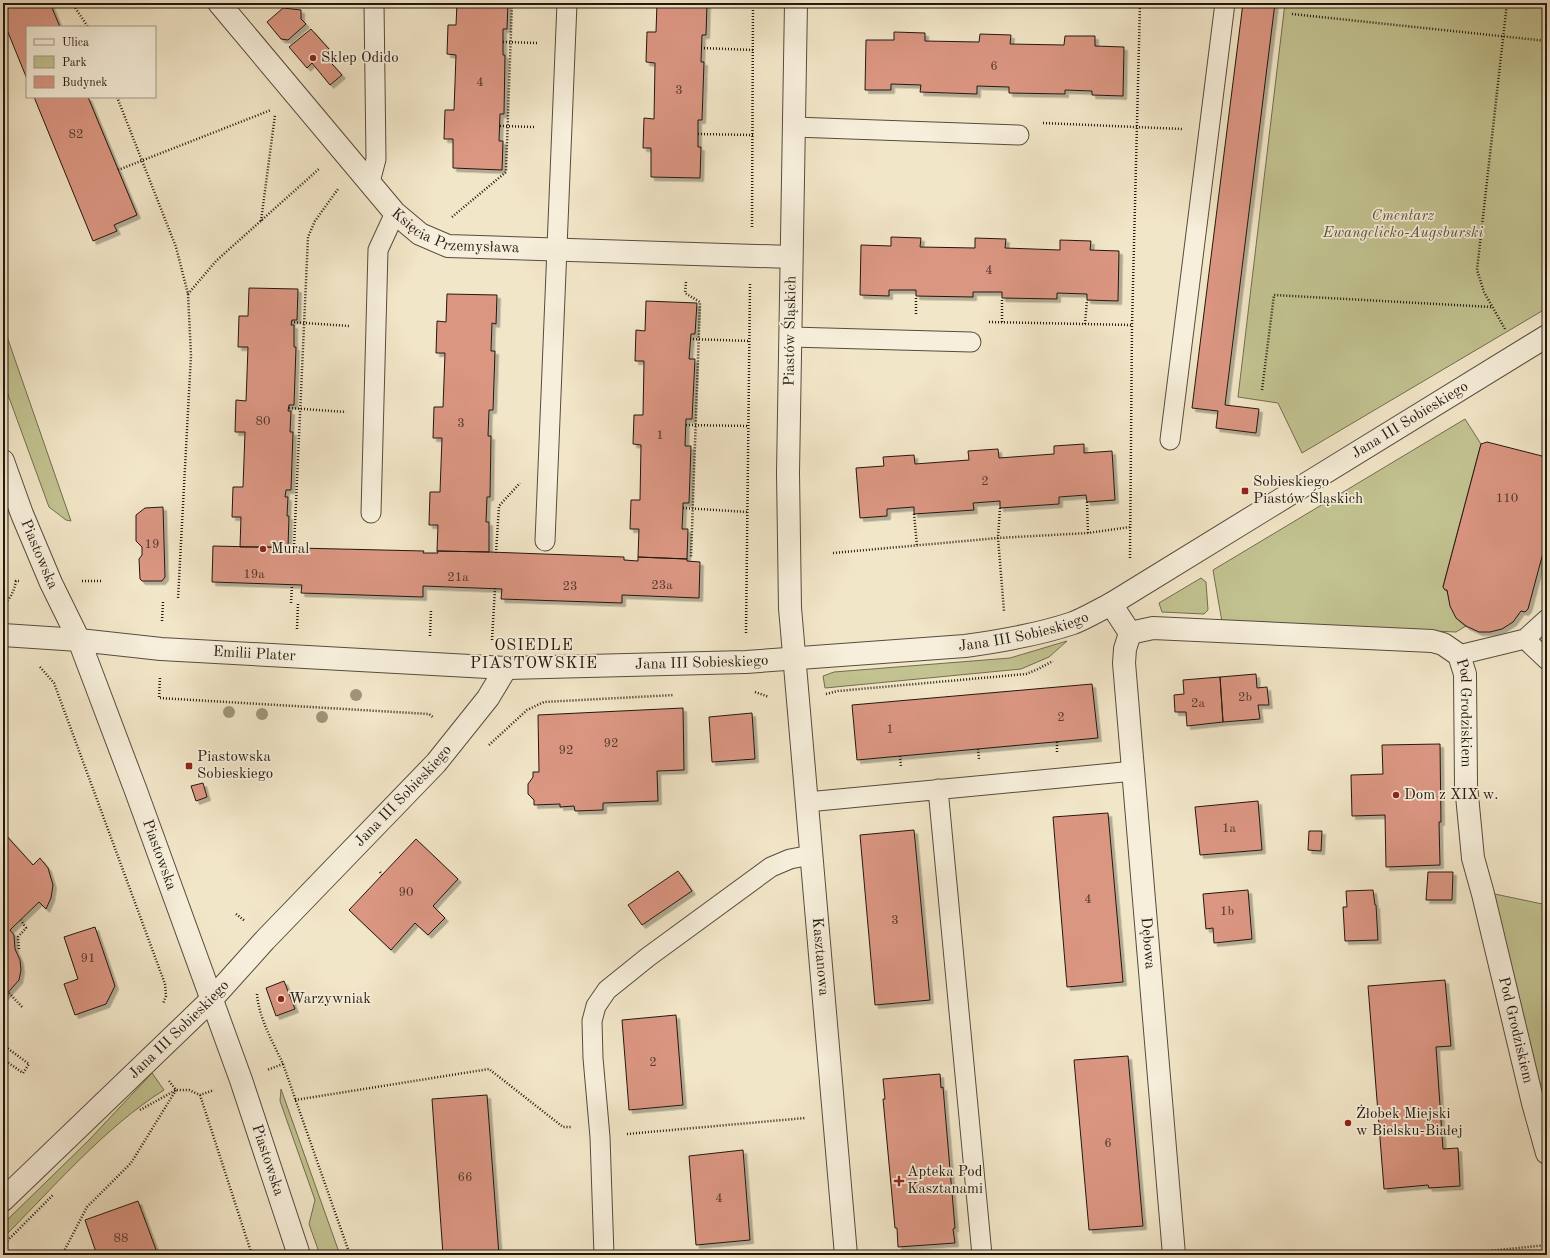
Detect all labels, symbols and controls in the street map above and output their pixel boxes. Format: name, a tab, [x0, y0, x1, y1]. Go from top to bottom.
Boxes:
legend	[26, 26, 156, 98]
text: Ulica	[62, 37, 89, 49]
place label: Sklep Odido	[321, 51, 399, 66]
marker: Sklep Odido	[308, 53, 318, 63]
text: Park	[62, 57, 87, 69]
house number: 6	[990, 60, 998, 73]
house number: 4	[476, 76, 484, 89]
text: Budynek	[62, 77, 108, 89]
house number: 3	[675, 84, 683, 97]
house number: 82	[68, 128, 84, 141]
street label: Księcia Przemysława	[388, 206, 520, 256]
park label: Cmentarz Ewangelicko-Augsburski	[1322, 209, 1483, 241]
house number: 4	[985, 264, 993, 277]
street label: Piastów Śląskich	[779, 276, 799, 386]
street label: Jana III Sobieskiego	[1349, 379, 1471, 462]
house number: 80	[255, 415, 271, 428]
house number: 3	[457, 417, 465, 430]
house number: 1	[656, 429, 664, 442]
house number: 2	[981, 475, 989, 488]
place label: Sobieskiego Piastów Śląskich	[1253, 475, 1363, 507]
marker: Sobieskiego Piastów Śląskich	[1240, 486, 1250, 496]
house number: 110	[1496, 492, 1518, 505]
street label: Piastowska	[18, 517, 61, 592]
house number: 19	[144, 538, 160, 551]
place label: Mural	[271, 542, 309, 557]
marker: Mural	[258, 544, 268, 554]
house number: 19a	[243, 568, 265, 581]
house number: 21a	[447, 571, 469, 584]
house number: 23a	[651, 579, 673, 592]
house number: 23	[562, 580, 578, 593]
street label: Jana III Sobieskiego	[958, 610, 1091, 654]
district label: OSIEDLE PIASTOWSKIE	[470, 638, 598, 672]
street label: Emilii Plater	[212, 644, 296, 664]
street label: Jana III Sobieskiego	[635, 653, 769, 672]
street label: Pod Grodziskiem	[1453, 657, 1473, 767]
house number: 2b	[1238, 691, 1252, 704]
house number: 2a	[1191, 697, 1206, 710]
house number: 2	[1057, 711, 1065, 724]
house number: 1	[886, 723, 894, 736]
house number: 92	[603, 737, 619, 750]
street label: Jana III Sobieskiego	[352, 742, 455, 850]
house number: 92	[558, 744, 574, 757]
place label: Piastowska Sobieskiego	[197, 750, 273, 782]
marker: Piastowska Sobieskiego	[184, 761, 194, 771]
place label: Dom z XIX w.	[1404, 788, 1499, 803]
marker: Dom z XIX w.	[1391, 790, 1401, 800]
street label: Piastowska	[140, 817, 179, 893]
house number: 1a	[1222, 822, 1237, 835]
house number: 90	[398, 886, 414, 899]
house number: 4	[1084, 893, 1092, 906]
house number: 1b	[1220, 905, 1234, 918]
house number: 3	[891, 914, 899, 927]
street label: Kasztanowa	[809, 917, 831, 997]
street label: Dębowa	[1138, 917, 1157, 970]
house number: 91	[80, 952, 96, 965]
street label: Pod Grodziskiem	[1496, 975, 1536, 1085]
street label: Jana III Sobieskiego	[126, 978, 232, 1082]
place label: Warzywniak	[289, 992, 371, 1007]
marker: Warzywniak	[276, 994, 286, 1004]
house number: 2	[649, 1056, 657, 1069]
place label: Żłobek Miejski w Bielsku-Białej	[1356, 1104, 1463, 1139]
marker: Żłobek Miejski w Bielsku-Białej	[1343, 1118, 1353, 1128]
street label: Piastowska	[249, 1123, 287, 1198]
house number: 6	[1104, 1137, 1112, 1150]
place label: Apteka Pod Kasztanami	[907, 1165, 983, 1197]
house number: 66	[457, 1171, 473, 1184]
marker: Apteka Pod Kasztanami	[894, 1176, 904, 1186]
house number: 4	[715, 1192, 723, 1205]
house number: 88	[113, 1232, 129, 1245]

